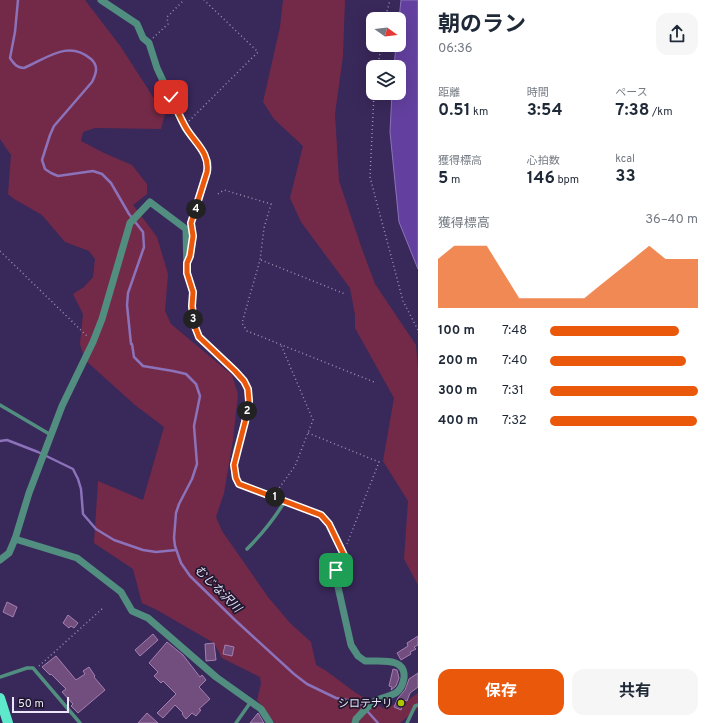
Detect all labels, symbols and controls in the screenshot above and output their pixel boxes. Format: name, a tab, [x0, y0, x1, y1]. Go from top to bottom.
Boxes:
north arrow	[366, 12, 406, 52]
map controls	[366, 12, 406, 100]
text: 朝のラン	[438, 12, 526, 39]
button: share	[656, 13, 698, 55]
text: 06:36	[438, 41, 473, 57]
button: layers	[366, 60, 406, 100]
pin	[154, 80, 188, 114]
icon: check	[160, 86, 182, 108]
text: 距離	[438, 86, 460, 100]
text: 時間	[527, 86, 549, 100]
text: ペース	[615, 86, 648, 100]
text: 0.51	[438, 100, 471, 122]
text: 3:54	[527, 100, 563, 122]
text: 7:38	[615, 100, 650, 122]
text: km	[471, 105, 488, 119]
text: /km	[650, 105, 673, 119]
text: kcal	[615, 152, 635, 166]
text: 獲得標高	[438, 154, 482, 168]
text: 心拍数	[527, 154, 560, 168]
text: 33	[615, 166, 636, 188]
text: 5	[438, 168, 448, 190]
text: 146	[527, 168, 555, 190]
text: m	[448, 173, 460, 187]
text: bpm	[555, 173, 579, 187]
pin: 4	[186, 199, 206, 219]
text: 4	[192, 202, 200, 216]
text: 36–40 m	[645, 212, 698, 228]
text: 獲得標高	[438, 216, 490, 232]
pin: 3	[183, 309, 203, 329]
text: 3	[190, 312, 196, 326]
text: 100 m	[438, 323, 475, 339]
text: 7:48	[502, 323, 527, 339]
text: 200 m	[438, 353, 478, 369]
text: 7:40	[502, 353, 528, 369]
text: 300 m	[438, 383, 477, 399]
text: 7:31	[502, 383, 524, 399]
pin: 2	[237, 401, 257, 421]
text: 2	[244, 404, 250, 418]
text: 400 m	[438, 413, 478, 429]
text: 7:32	[502, 413, 527, 429]
pin: 1	[265, 487, 285, 507]
text: 1	[273, 490, 277, 504]
pin	[319, 553, 353, 587]
icon: arrive	[325, 559, 347, 581]
water label: むじな沢川	[190, 563, 246, 618]
button: 保存	[438, 669, 564, 715]
button: 共有	[572, 669, 698, 715]
scale bar	[12, 695, 69, 714]
text: 50 m	[18, 697, 44, 711]
place label: シロテナリ	[338, 697, 393, 711]
marker: シロテナリ	[396, 698, 406, 708]

